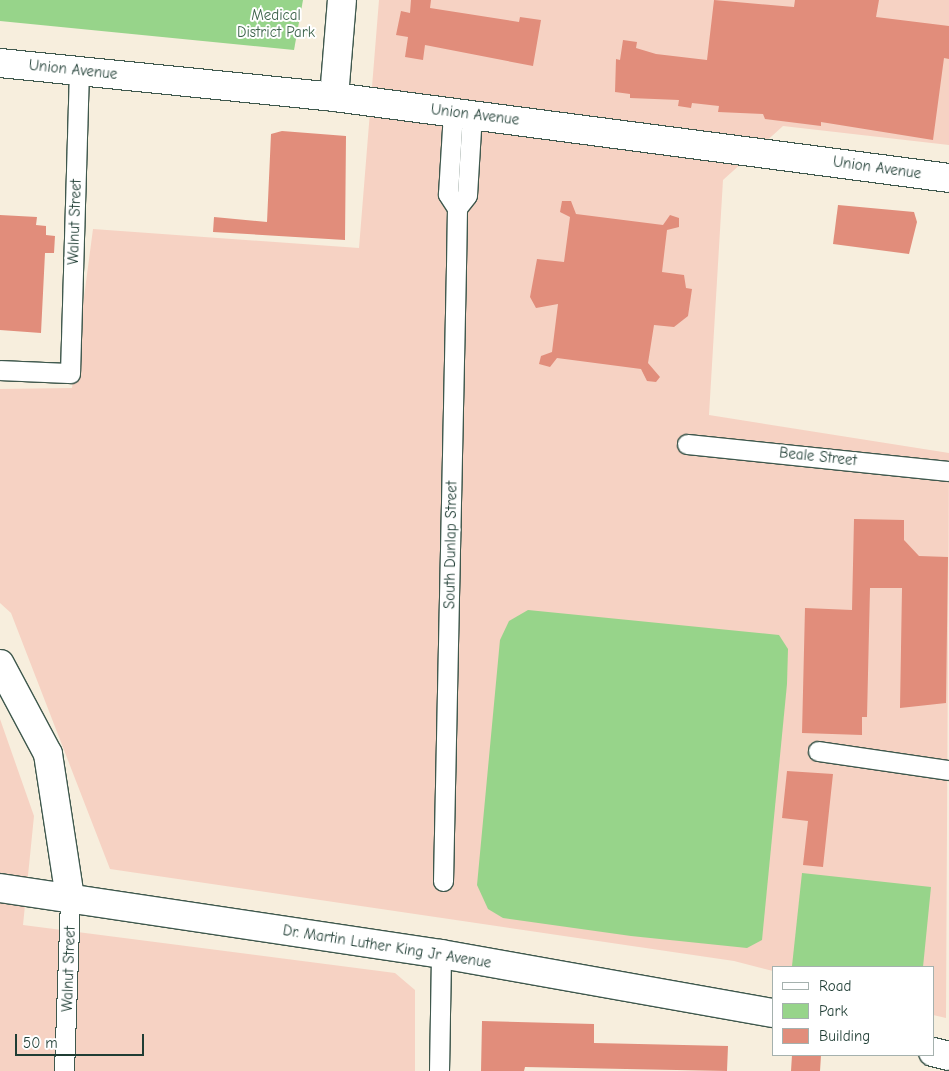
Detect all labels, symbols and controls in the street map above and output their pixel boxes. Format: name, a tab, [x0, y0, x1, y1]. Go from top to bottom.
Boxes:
park label: Medical District Park	[237, 6, 315, 41]
street label: Union Avenue	[28, 56, 118, 84]
street label: Union Avenue	[430, 101, 520, 129]
street label: Union Avenue	[832, 153, 922, 183]
street label: Walnut Street	[65, 179, 85, 265]
street label: Beale Street	[778, 444, 858, 470]
street label: South Dunlap Street	[441, 481, 461, 609]
street label: Dr. Martin Luther King Jr Avenue	[281, 922, 493, 972]
street label: Walnut Street	[59, 926, 79, 1012]
legend	[772, 966, 934, 1056]
text: Road	[819, 977, 851, 995]
text: Park	[819, 1002, 848, 1020]
scale bar	[18, 1024, 146, 1056]
text: Building	[819, 1027, 870, 1045]
text: 50 m	[23, 1034, 58, 1052]

